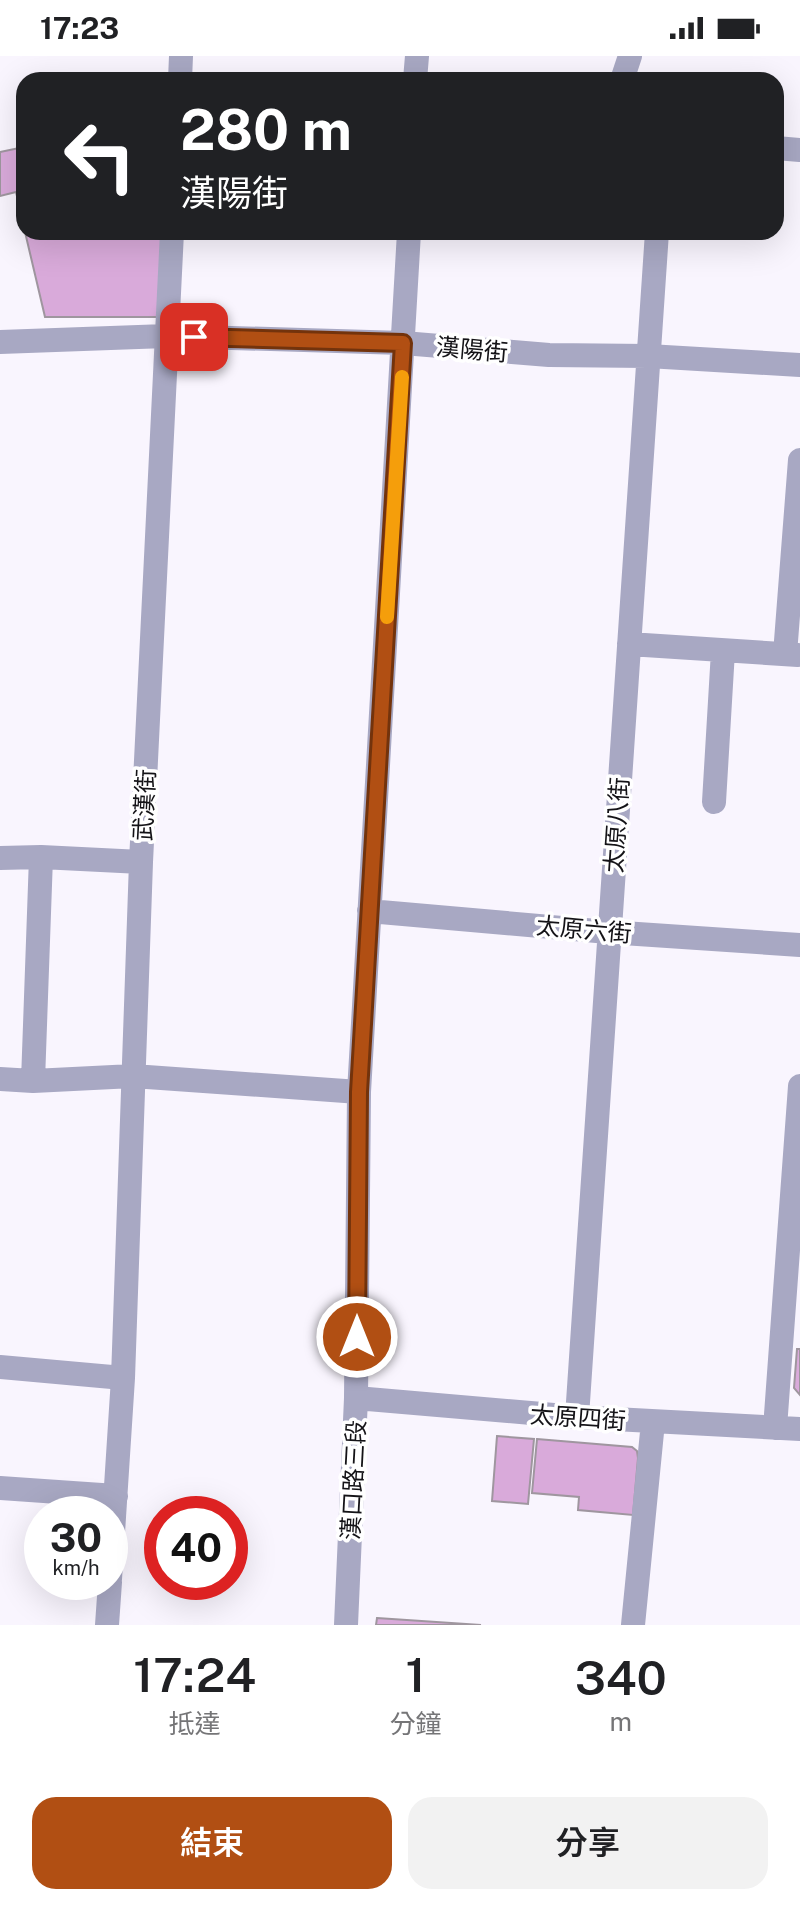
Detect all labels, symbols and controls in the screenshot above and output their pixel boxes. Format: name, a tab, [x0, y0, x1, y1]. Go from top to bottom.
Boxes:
text: 17:23	[40, 10, 119, 46]
text: 280 m	[180, 97, 352, 163]
icon: left	[48, 104, 152, 208]
text: 漢陽街	[180, 172, 288, 214]
pin	[160, 303, 228, 371]
icon: arrive	[172, 315, 216, 359]
street label: 漢陽街	[435, 332, 509, 366]
street label: 武漢街	[128, 768, 160, 842]
street label: 太原八街	[599, 776, 633, 874]
street label: 太原六街	[535, 911, 633, 947]
position arrow	[315, 1295, 399, 1379]
street label: 太原四街	[529, 1400, 627, 1434]
street label: 漢口路三段	[336, 1419, 370, 1541]
speed limit sign: 40	[144, 1496, 248, 1600]
text: 30	[50, 1514, 102, 1561]
text: km/h	[52, 1556, 100, 1580]
text: 17:24	[133, 1646, 256, 1703]
text: 1	[405, 1646, 425, 1703]
text: 340	[575, 1649, 667, 1706]
text: m	[609, 1706, 632, 1737]
text: 抵達	[169, 1708, 221, 1739]
text: 分鐘	[389, 1708, 441, 1739]
button: 結束	[32, 1797, 392, 1889]
button: 分享	[408, 1797, 768, 1889]

